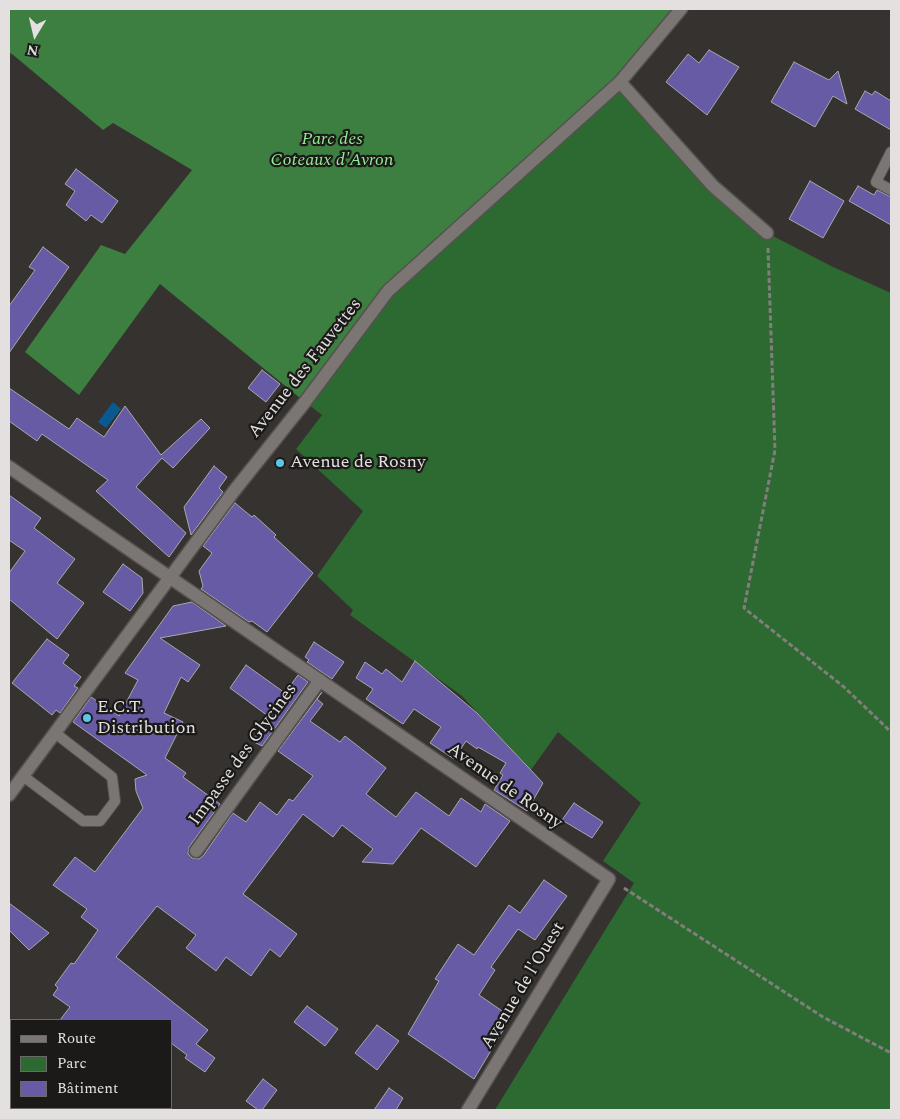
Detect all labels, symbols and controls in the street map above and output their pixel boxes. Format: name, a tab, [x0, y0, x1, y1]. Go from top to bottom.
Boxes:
north arrow	[10, 10, 60, 60]
text: N	[25, 39, 40, 62]
park label: Parc des Coteaux d'Avron	[271, 129, 393, 172]
street label: Avenue des Fauvettes	[245, 295, 367, 443]
place label: Avenue de Rosny	[290, 452, 426, 474]
marker: Avenue de Rosny	[274, 457, 286, 469]
street label: Impasse des Glycines	[185, 680, 303, 830]
place label: E.C.T. Distribution	[97, 697, 196, 740]
marker: E.C.T. Distribution	[81, 712, 93, 724]
street label: Avenue de Rosny	[442, 739, 566, 835]
street label: Avenue de l'Ouest	[478, 919, 570, 1053]
legend	[10, 1019, 172, 1109]
text: Route	[57, 1027, 96, 1050]
text: Parc	[57, 1052, 87, 1075]
text: Bâtiment	[57, 1077, 118, 1100]

